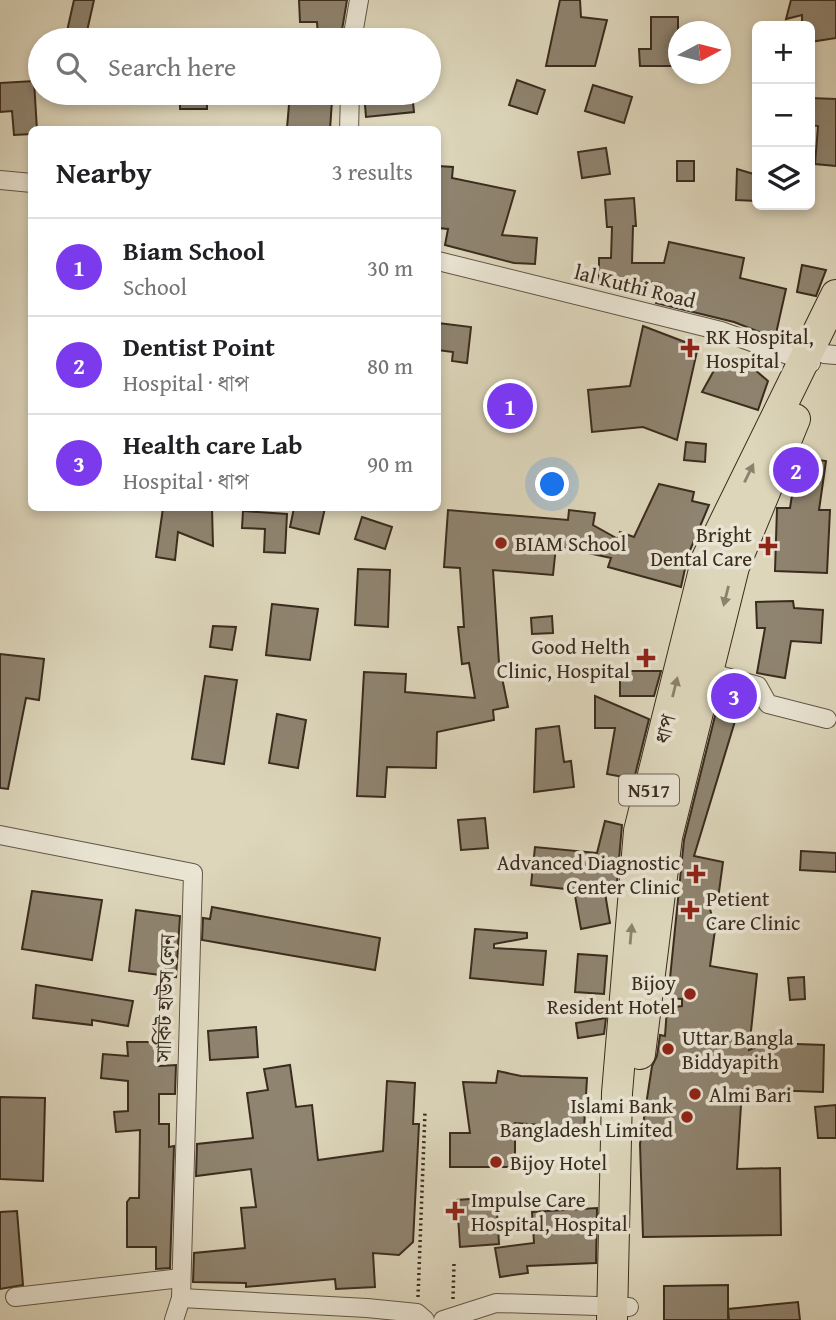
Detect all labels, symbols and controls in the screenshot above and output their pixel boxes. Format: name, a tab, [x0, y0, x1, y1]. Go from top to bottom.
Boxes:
north arrow	[668, 21, 731, 84]
map controls	[752, 21, 815, 210]
button: +	[752, 21, 815, 84]
search box	[28, 28, 441, 105]
text: Search here	[108, 47, 236, 86]
icon: search	[52, 48, 90, 86]
button: −	[752, 84, 815, 147]
button: layers	[752, 147, 815, 210]
text: Nearby	[56, 150, 152, 194]
text: 3 results	[332, 155, 413, 188]
text: Biam School	[123, 231, 265, 270]
text: 1	[73, 251, 85, 284]
text: 30 m	[367, 251, 413, 284]
street label: lal Kuthi Road	[571, 256, 700, 316]
text: School	[123, 270, 187, 303]
place label: RK Hospital, Hospital	[706, 321, 814, 376]
text: Dentist Point	[123, 327, 275, 366]
marker: RK Hospital, Hospital	[680, 338, 700, 358]
text: 2	[73, 349, 85, 382]
text: 80 m	[367, 349, 413, 382]
text: Hospital · ধাপ	[123, 366, 249, 399]
pin: 1	[487, 380, 533, 432]
text: Health care Lab	[123, 425, 303, 464]
pin: 2	[773, 444, 819, 496]
text: 3	[73, 447, 85, 480]
text: 90 m	[367, 447, 413, 480]
one-way arrow	[743, 463, 754, 483]
text: Hospital · ধাপ	[123, 464, 249, 497]
your location	[535, 467, 569, 501]
place label: Bright Dental Care	[650, 519, 753, 574]
place label: BIAM School	[515, 528, 626, 559]
marker: BIAM School	[493, 535, 509, 551]
marker: Bright Dental Care	[758, 536, 778, 556]
one-way arrow	[721, 585, 732, 607]
place label: Good Helth Clinic, Hospital	[497, 631, 630, 686]
marker: Good Helth Clinic, Hospital	[636, 648, 656, 668]
pin: 3	[711, 670, 757, 722]
one-way arrow	[670, 676, 681, 698]
street label: ধাপ	[647, 711, 684, 747]
road number: N517	[619, 775, 679, 806]
place label: Advanced Diagnostic Center Clinic	[497, 847, 680, 902]
marker: Advanced Diagnostic Center Clinic	[686, 864, 706, 884]
place label: Petient Care Clinic	[706, 883, 800, 938]
marker: Petient Care Clinic	[680, 900, 700, 920]
one-way arrow	[626, 923, 637, 945]
street label: সার্কিট হাউস লেন	[147, 932, 183, 1064]
place label: Bijoy Resident Hotel	[547, 967, 677, 1022]
marker: Bijoy Resident Hotel	[682, 986, 698, 1002]
place label: Uttar Bangla Biddyapith	[682, 1022, 794, 1077]
marker: Uttar Bangla Biddyapith	[660, 1041, 676, 1057]
place label: Almi Bari	[709, 1079, 792, 1110]
marker: Almi Bari	[687, 1086, 703, 1102]
place label: Islami Bank Bangladesh Limited	[500, 1090, 674, 1145]
marker: Islami Bank Bangladesh Limited	[679, 1109, 695, 1125]
place label: Bijoy Hotel	[510, 1147, 607, 1178]
marker: Bijoy Hotel	[488, 1154, 504, 1170]
place label: Impulse Care Hospital, Hospital	[471, 1184, 628, 1239]
marker: Impulse Care Hospital, Hospital	[445, 1201, 465, 1221]

